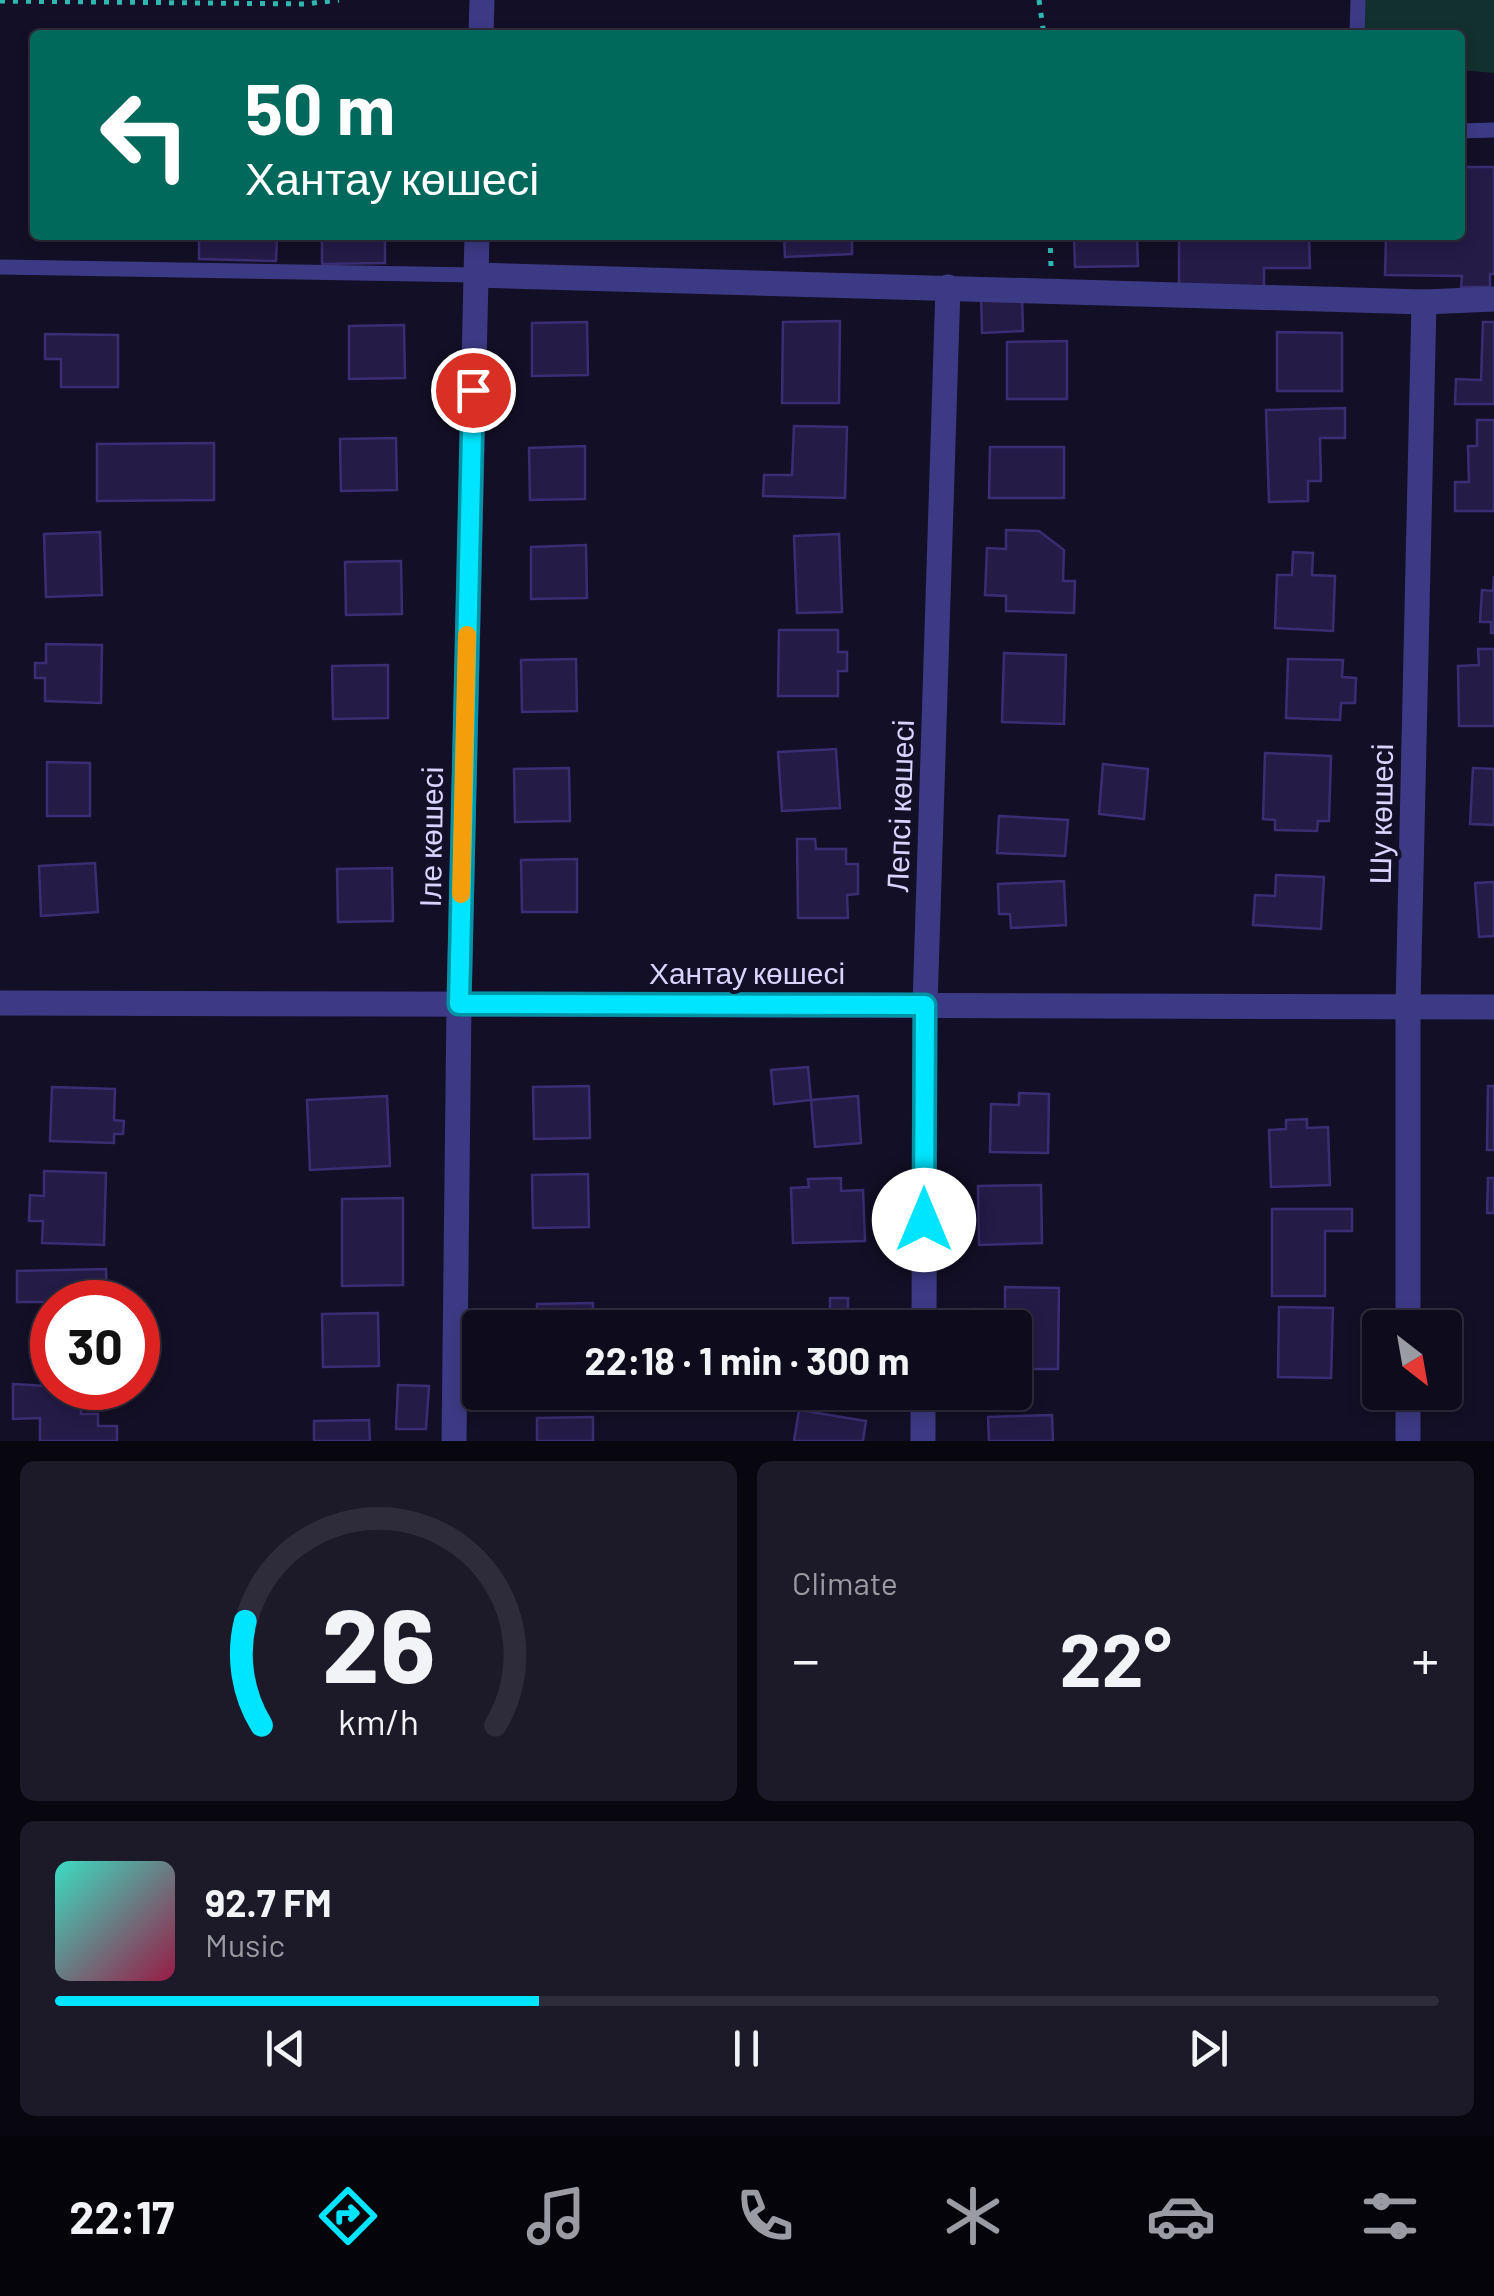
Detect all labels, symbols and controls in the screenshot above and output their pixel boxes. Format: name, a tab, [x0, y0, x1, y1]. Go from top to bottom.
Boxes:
text: 50 m	[245, 65, 395, 149]
icon: left	[80, 70, 210, 200]
text: Хантау көшесі	[245, 150, 539, 204]
pin	[431, 348, 516, 433]
icon: arrive	[446, 363, 501, 418]
street label: Лепсі көшесі	[878, 719, 920, 893]
street label: Шу көшесі	[1361, 743, 1399, 885]
street label: Іле көшесі	[411, 766, 449, 908]
street label: Хантау көшесі	[649, 954, 845, 990]
position arrow	[872, 1168, 976, 1272]
speed limit sign: 30	[30, 1280, 160, 1410]
north arrow	[1362, 1310, 1462, 1410]
map controls	[1362, 1310, 1462, 1410]
text: 22:18 · 1 min · 300 m	[584, 1337, 910, 1383]
text: Climate	[792, 1563, 898, 1601]
text: 26	[321, 1579, 436, 1704]
text: 22°	[1059, 1612, 1172, 1702]
text: −	[792, 1625, 820, 1691]
text: +	[1411, 1625, 1439, 1691]
text: km/h	[338, 1699, 419, 1742]
text: 92.7 FM	[205, 1879, 332, 1925]
text: Music	[205, 1925, 285, 1963]
icon: previous	[258, 2021, 313, 2076]
icon: pause	[719, 2021, 774, 2076]
icon: next	[1181, 2021, 1236, 2076]
icon: directions	[313, 2181, 383, 2251]
icon: music	[521, 2181, 591, 2251]
icon: phone	[730, 2181, 800, 2251]
icon: climate	[938, 2181, 1008, 2251]
icon: car	[1146, 2181, 1216, 2251]
icon: filters	[1355, 2181, 1425, 2251]
text: 22:17	[69, 2189, 174, 2243]

